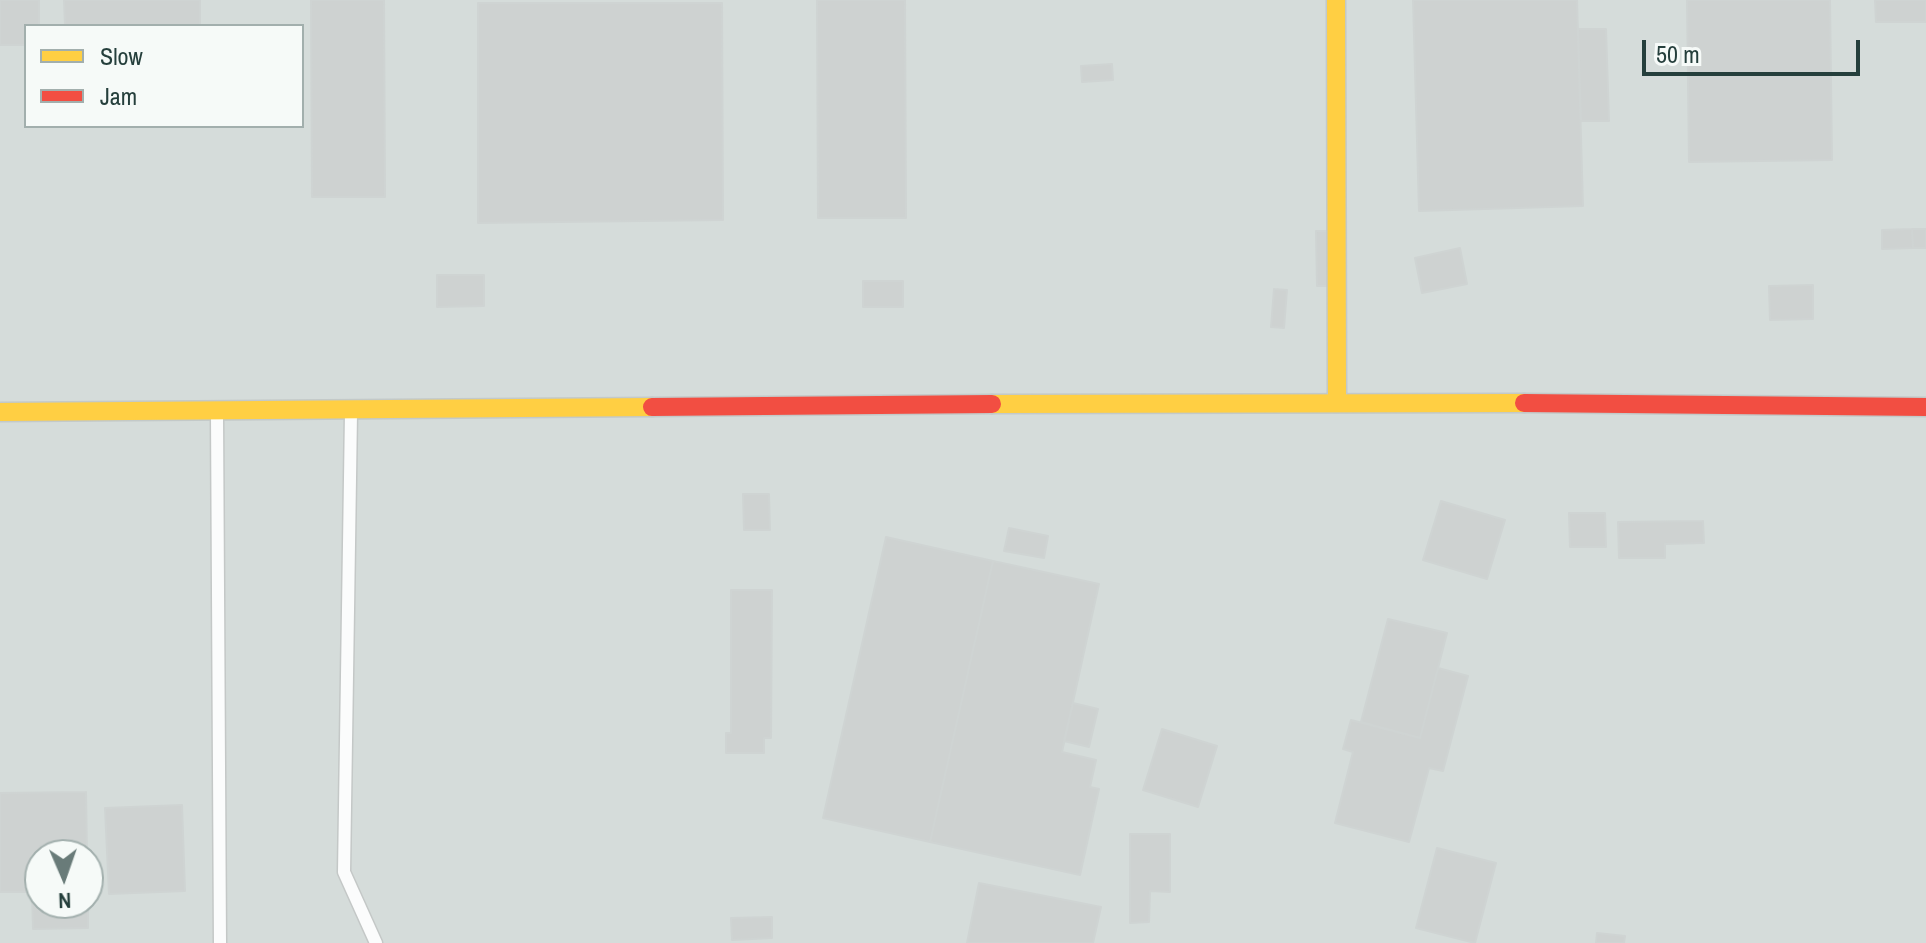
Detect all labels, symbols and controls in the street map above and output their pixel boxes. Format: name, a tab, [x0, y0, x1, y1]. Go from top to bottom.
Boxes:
legend	[24, 24, 304, 128]
scale bar	[1646, 24, 1864, 74]
text: 50 m	[1656, 38, 1700, 70]
text: Slow	[100, 40, 143, 72]
text: Jam	[100, 80, 137, 112]
north arrow	[24, 839, 104, 919]
text: N	[58, 886, 72, 916]

